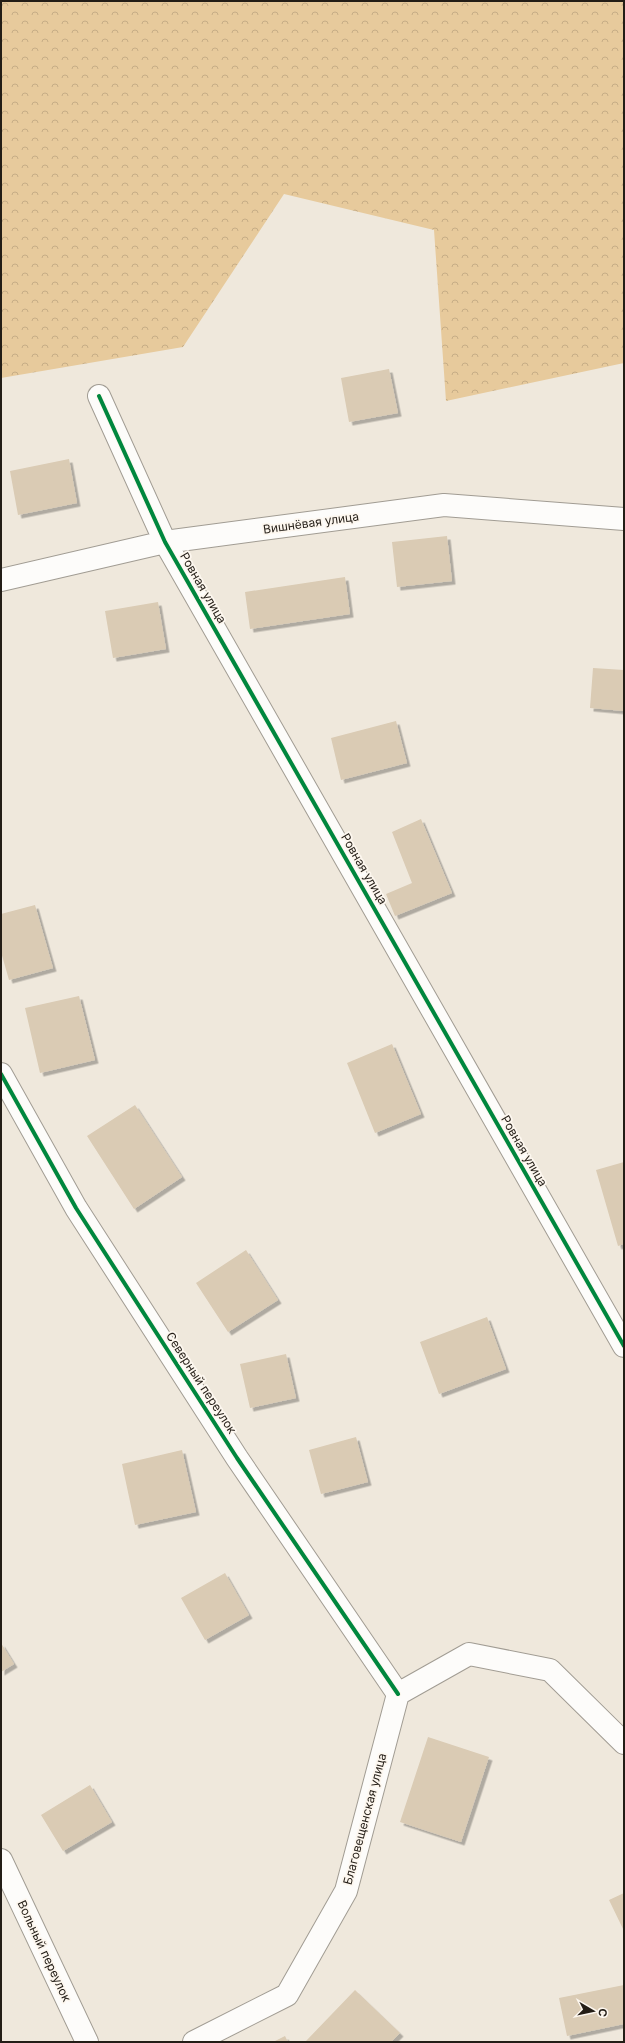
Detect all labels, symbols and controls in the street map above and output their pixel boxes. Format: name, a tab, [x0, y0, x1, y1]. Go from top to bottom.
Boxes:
street label: Вишнёвая улица	[262, 508, 360, 537]
street label: Ровная улица	[177, 550, 230, 626]
street label: Ровная улица	[338, 831, 391, 907]
street label: Ровная улица	[498, 1113, 551, 1189]
street label: Северный переулок	[163, 1329, 240, 1437]
street label: Благовещенская улица	[340, 1751, 389, 1886]
street label: Вольный переулок	[14, 1898, 75, 2004]
north arrow	[573, 1991, 613, 2031]
text: С	[595, 2007, 610, 2018]

